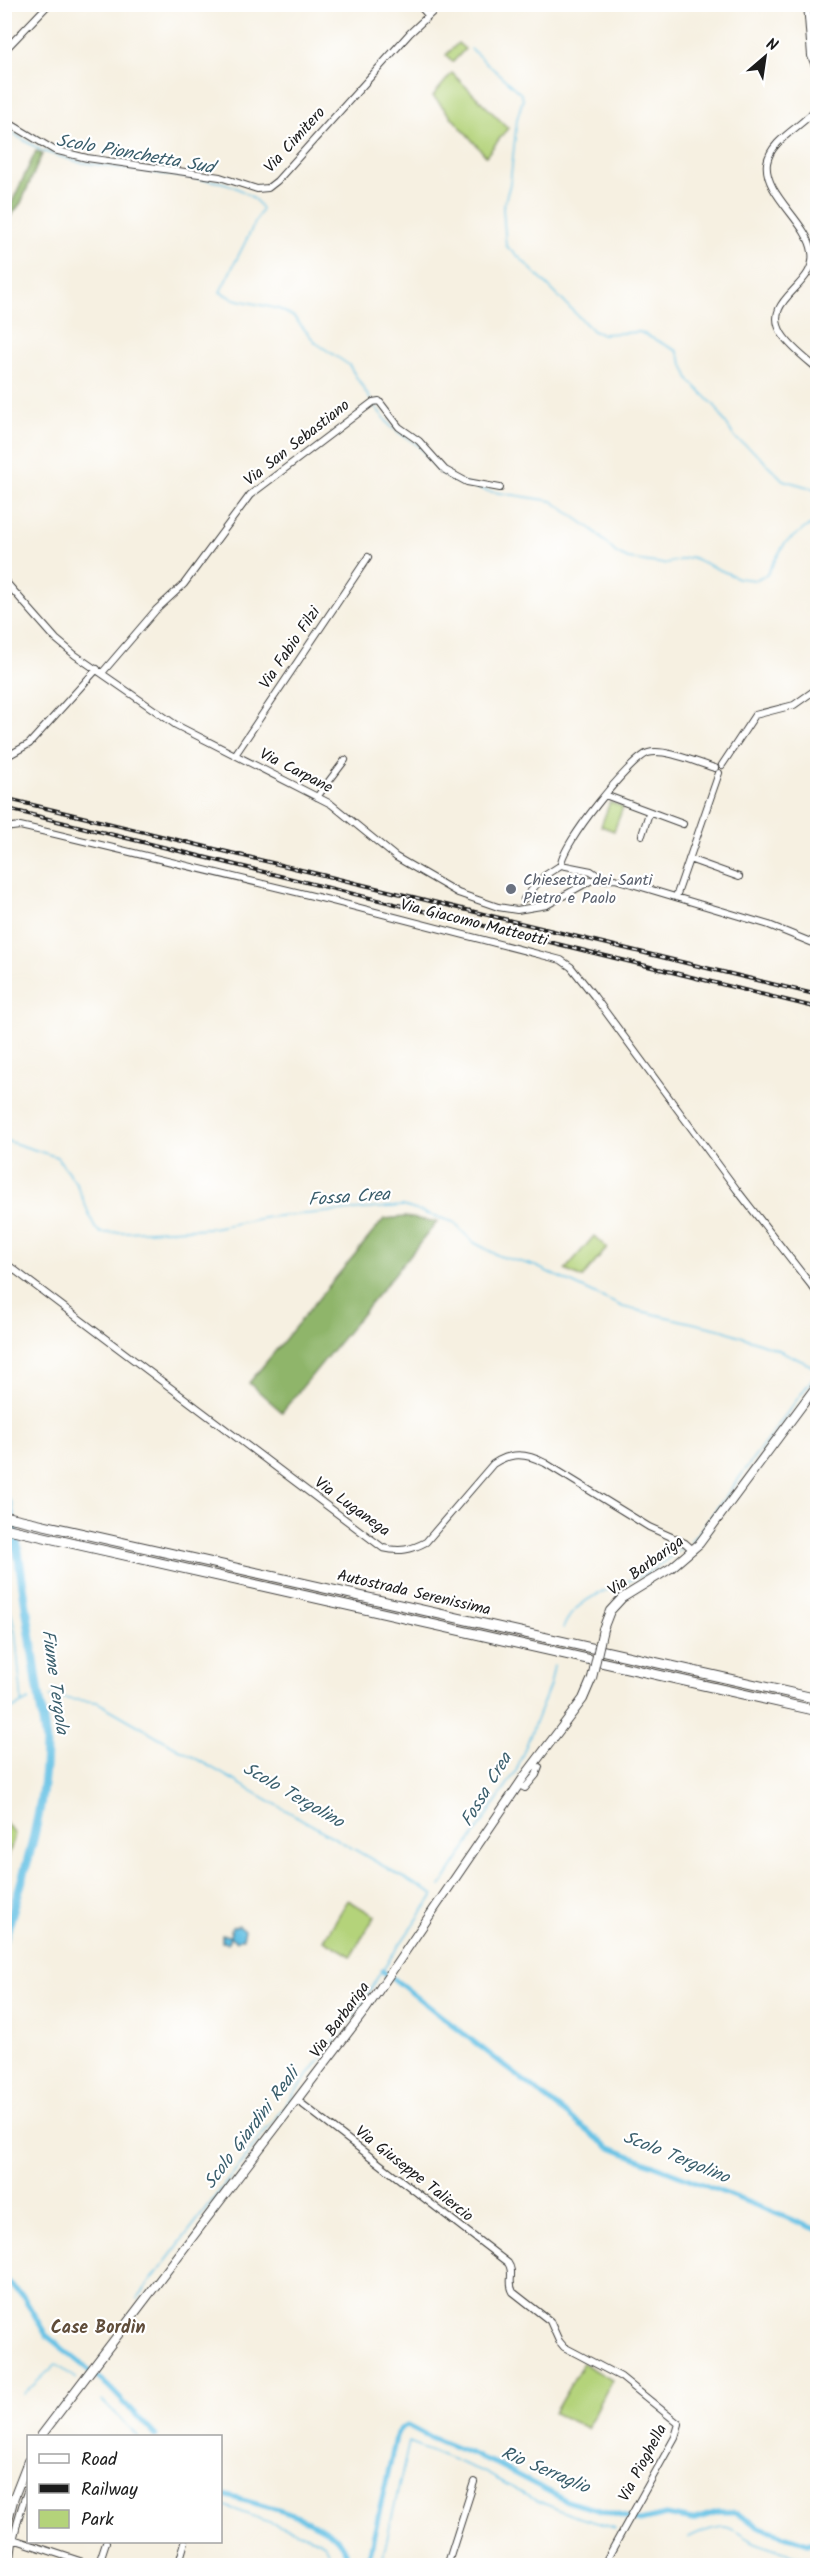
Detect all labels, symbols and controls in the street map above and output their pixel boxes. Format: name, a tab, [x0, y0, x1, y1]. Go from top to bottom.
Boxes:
north arrow	[735, 27, 795, 87]
text: N	[761, 32, 782, 59]
street label: Via Cimitero	[258, 101, 332, 179]
water label: Scolo Pionchetta Sud	[54, 127, 220, 184]
street label: Via San Sebastiano	[239, 393, 355, 493]
street label: Via Fabio Filzi	[253, 601, 328, 694]
street label: Via Carpane	[255, 742, 337, 800]
place label: Chiesetta dei Santi Pietro e Paolo	[523, 868, 654, 911]
marker: Chiesetta dei Santi Pietro e Paolo	[504, 882, 518, 896]
street label: Via Giacomo Matteotti	[398, 893, 552, 954]
water label: Fossa Crea	[307, 1181, 392, 1215]
street label: Via Luganega	[309, 1471, 395, 1543]
street label: Via Barbariga	[603, 1530, 689, 1602]
street label: Autostrada Serenissima	[335, 1563, 493, 1623]
water label: Fiume Tergola	[32, 1628, 76, 1738]
water label: Fossa Crea	[453, 1746, 521, 1833]
water label: Scolo Tergolino	[237, 1755, 350, 1838]
street label: Via Barbariga	[304, 1977, 376, 2063]
water label: Scolo Giardini Reali	[197, 2059, 310, 2196]
street label: Via Giuseppe Taliercio	[349, 2120, 479, 2228]
water label: Scolo Tergolino	[618, 2124, 735, 2193]
district label: Case Bordin	[51, 2314, 145, 2343]
street label: Via Pioghella	[612, 2420, 674, 2506]
legend	[27, 2435, 222, 2543]
water label: Rio Serraglio	[496, 2439, 595, 2503]
text: Road	[81, 2446, 118, 2475]
text: Railway	[81, 2476, 138, 2505]
text: Park	[81, 2506, 114, 2535]

